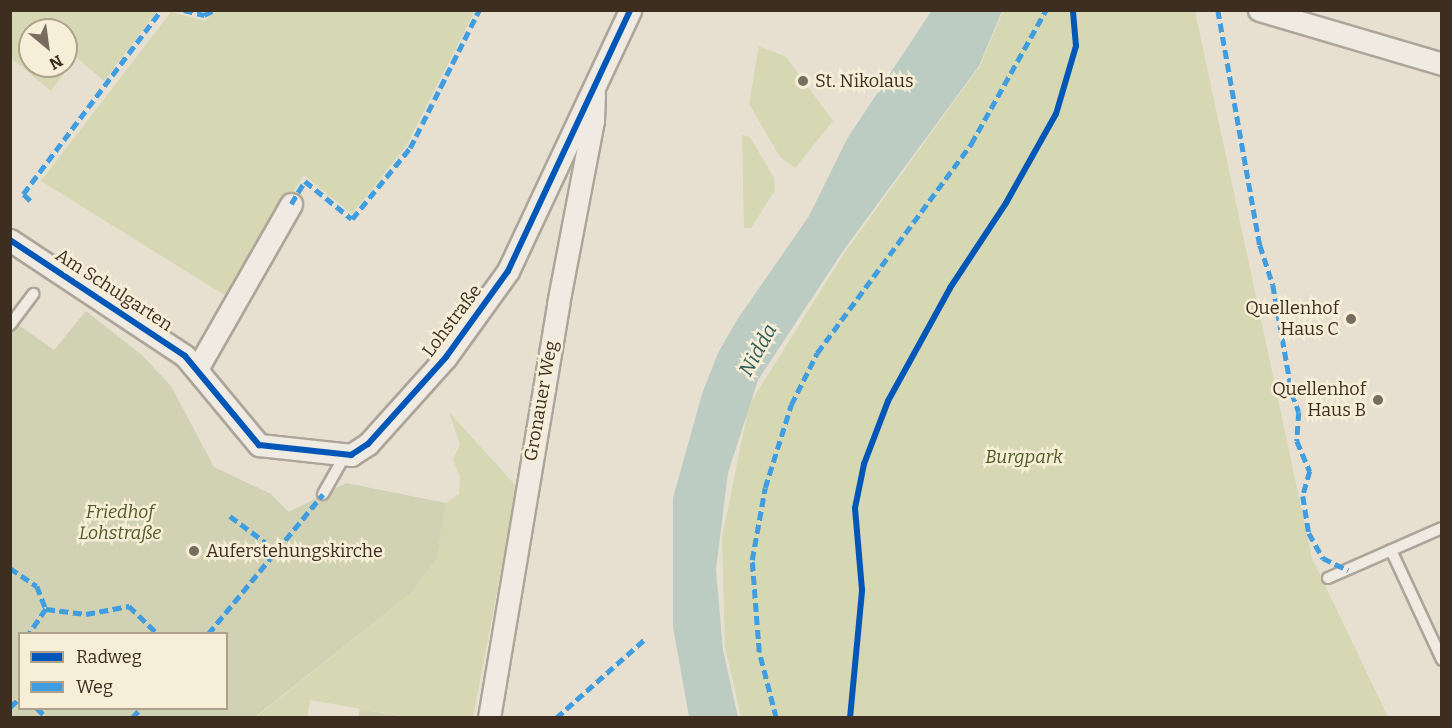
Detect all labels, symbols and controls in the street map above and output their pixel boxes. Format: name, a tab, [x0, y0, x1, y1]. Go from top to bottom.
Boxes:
north arrow	[18, 18, 78, 78]
text: N	[46, 51, 66, 74]
place label: St. Nikolaus	[815, 70, 914, 92]
marker: St. Nikolaus	[796, 74, 810, 88]
street label: Am Schulgarten	[51, 244, 177, 336]
street label: Lohstraße	[418, 281, 486, 361]
place label: Quellenhof Haus C	[1245, 298, 1339, 340]
marker: Quellenhof Haus C	[1344, 312, 1358, 326]
water label: Nidda	[734, 320, 782, 380]
street label: Gronauer Weg	[520, 339, 562, 463]
place label: Quellenhof Haus B	[1272, 379, 1366, 422]
marker: Quellenhof Haus B	[1371, 393, 1385, 407]
park label: Burgpark	[985, 446, 1063, 468]
park label: Friedhof Lohstraße	[79, 502, 161, 544]
place label: Auferstehungskirche	[206, 540, 383, 562]
marker: Auferstehungskirche	[187, 544, 201, 558]
legend	[18, 632, 228, 710]
text: Radweg	[76, 646, 142, 668]
text: Weg	[76, 676, 113, 698]

